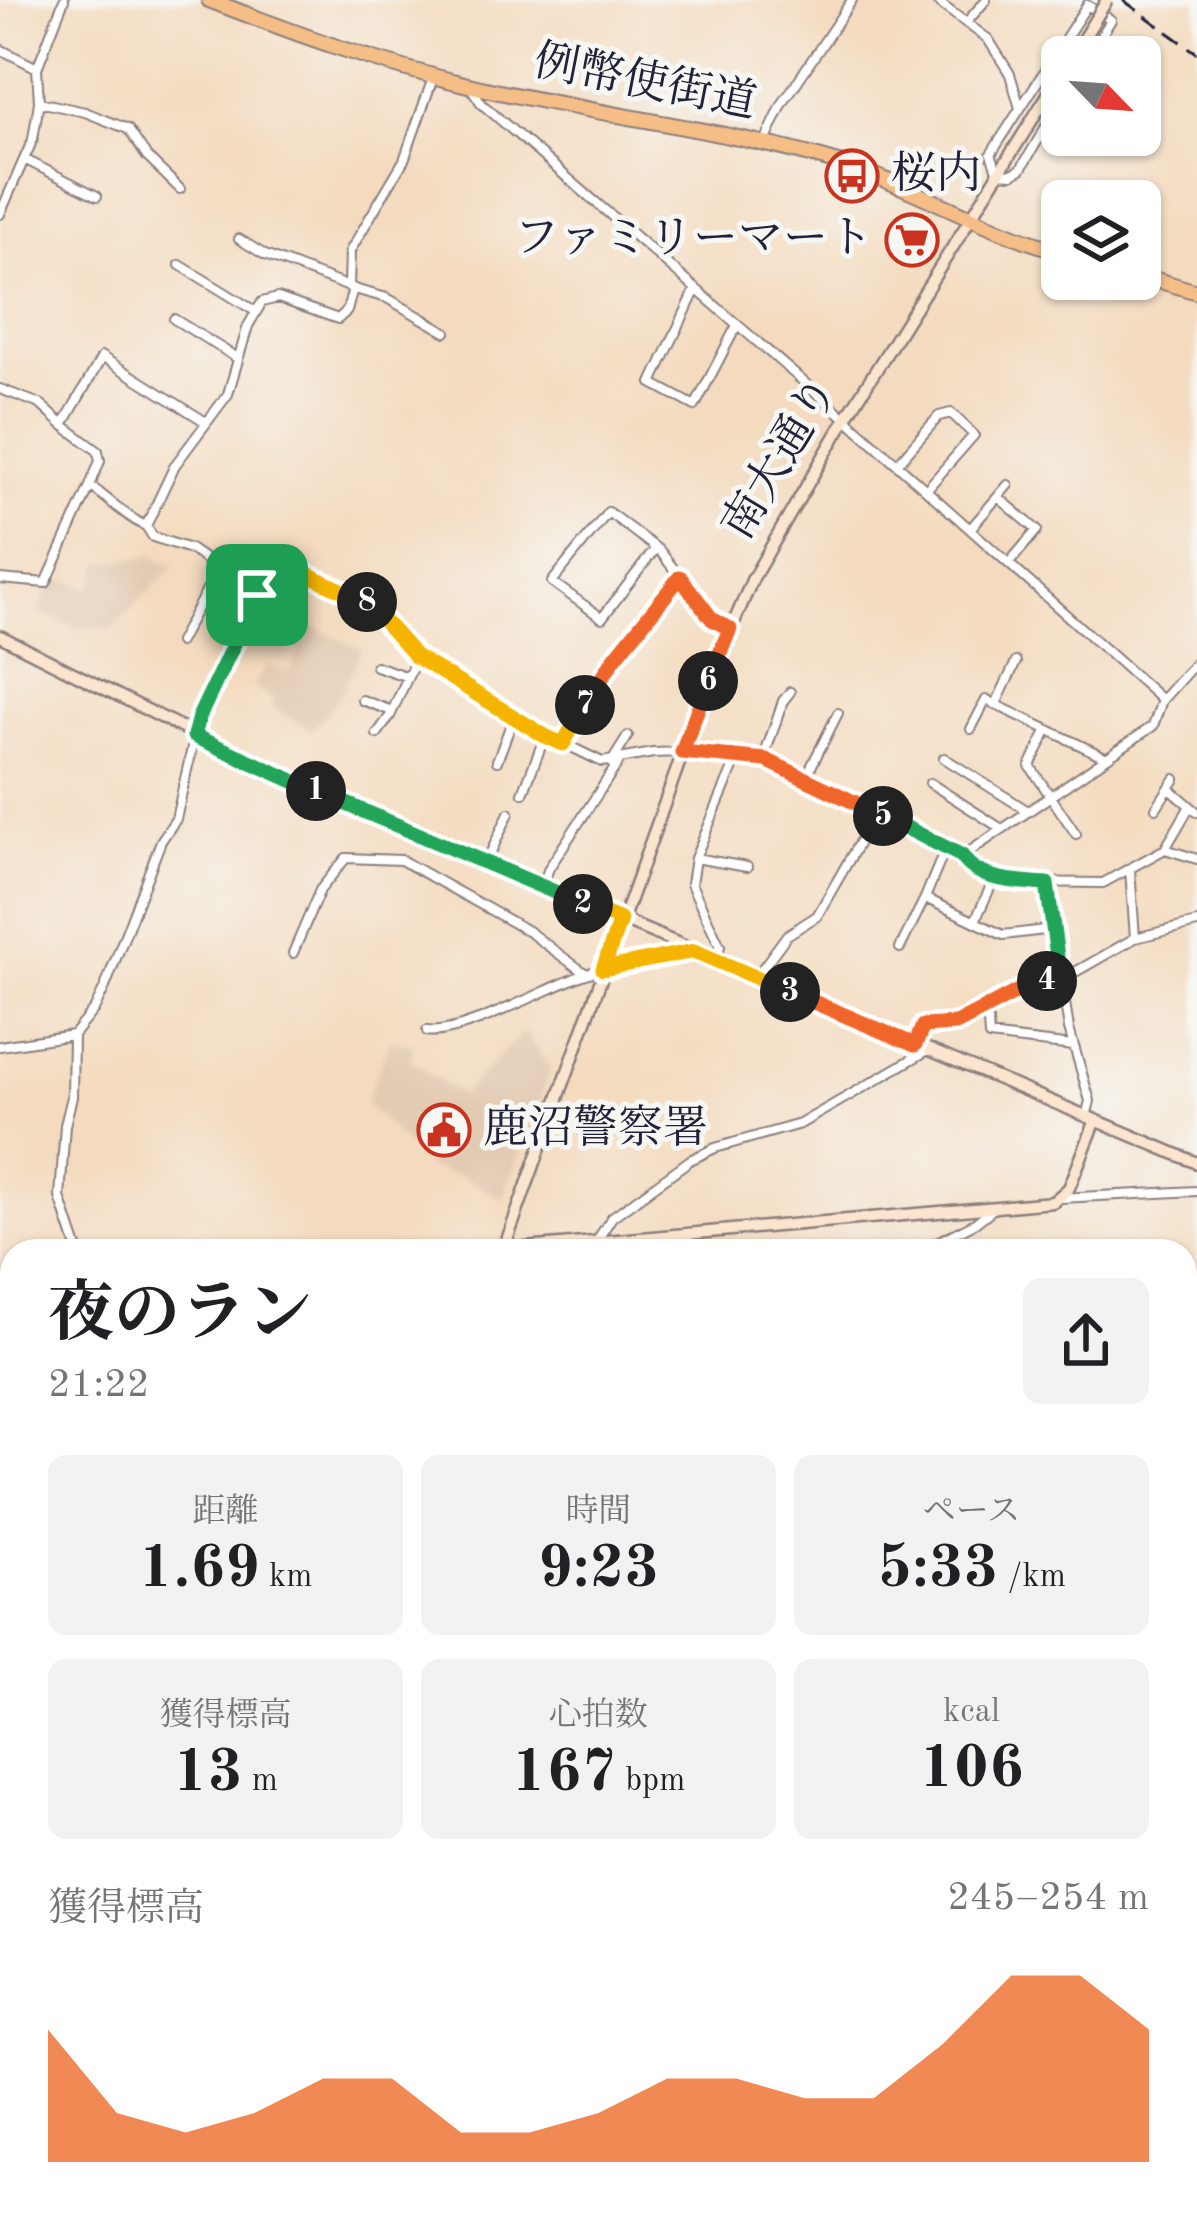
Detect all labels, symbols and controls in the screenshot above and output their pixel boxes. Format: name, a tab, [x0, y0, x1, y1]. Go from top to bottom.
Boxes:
north arrow	[1041, 36, 1161, 156]
map controls	[1041, 36, 1161, 300]
street label: 例幣使街道	[530, 37, 760, 128]
bus stop icon: 桜内	[824, 148, 880, 204]
place label: 桜内	[891, 150, 981, 199]
button: layers	[1041, 180, 1161, 300]
supermarket icon: ファミリーマート	[884, 212, 940, 268]
place label: ファミリーマート	[514, 217, 873, 263]
street label: 南大通り	[713, 368, 848, 548]
pin	[206, 544, 308, 646]
icon: arrive	[224, 562, 290, 628]
pin: 8	[337, 572, 397, 632]
text: 8	[357, 585, 377, 618]
pin: 6	[678, 651, 738, 711]
text: 6	[698, 664, 718, 697]
pin: 7	[555, 675, 615, 735]
text: 7	[575, 688, 595, 721]
pin: 1	[286, 761, 346, 821]
text: 1	[306, 774, 326, 807]
pin: 5	[853, 786, 913, 846]
text: 5	[873, 799, 893, 832]
pin: 2	[553, 874, 613, 934]
text: 2	[573, 887, 593, 920]
pin: 4	[1017, 951, 1077, 1011]
pin: 3	[760, 962, 820, 1022]
text: 4	[1037, 964, 1057, 997]
text: 3	[780, 975, 800, 1008]
public building icon: 鹿沼警察署	[416, 1102, 472, 1158]
place label: 鹿沼警察署	[483, 1104, 708, 1153]
button: share	[1023, 1278, 1149, 1404]
text: 夜のラン	[48, 1284, 312, 1350]
text: 21:22	[48, 1366, 149, 1405]
text: 距離	[193, 1496, 259, 1529]
text: 時間	[566, 1496, 632, 1529]
text: ペース	[923, 1496, 1020, 1529]
text: 1.69	[139, 1540, 260, 1600]
text: 9:23	[538, 1540, 659, 1600]
text: 5:33	[877, 1540, 998, 1600]
text: km	[260, 1561, 312, 1594]
text: /km	[998, 1561, 1066, 1594]
text: kcal	[943, 1696, 1000, 1729]
text: 獲得標高	[160, 1700, 292, 1733]
text: 心拍数	[549, 1700, 648, 1733]
text: 106	[919, 1740, 1024, 1800]
text: 13	[173, 1744, 243, 1804]
text: 167	[512, 1744, 616, 1804]
text: m	[243, 1765, 278, 1798]
text: bpm	[616, 1765, 685, 1798]
text: 245–254 m	[947, 1879, 1149, 1918]
text: 獲得標高	[48, 1890, 204, 1929]

